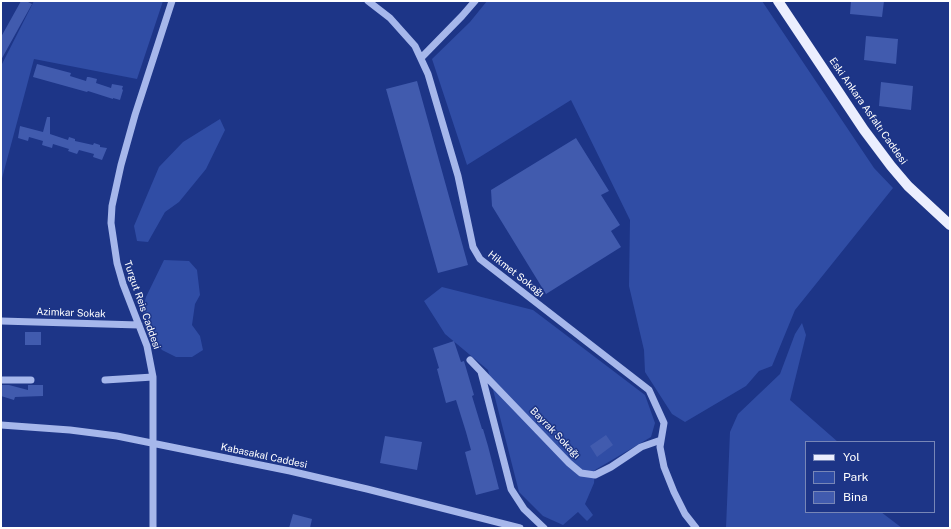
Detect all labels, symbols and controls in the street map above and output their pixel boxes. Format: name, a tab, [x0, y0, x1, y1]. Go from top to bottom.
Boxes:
street label: Eski Ankara Asfaltı Caddesi	[826, 55, 910, 167]
street label: Hikmet Sokağı	[485, 248, 547, 300]
street label: Turgut Reis Caddesi	[121, 259, 163, 351]
street label: Azimkar Sokak	[36, 306, 106, 320]
street label: Bayrak Sokağı	[528, 405, 582, 461]
street label: Kabasakal Caddesi	[220, 441, 308, 471]
legend	[805, 441, 935, 513]
text: Yol	[843, 450, 860, 464]
text: Park	[843, 470, 869, 484]
text: Bina	[843, 490, 868, 504]

